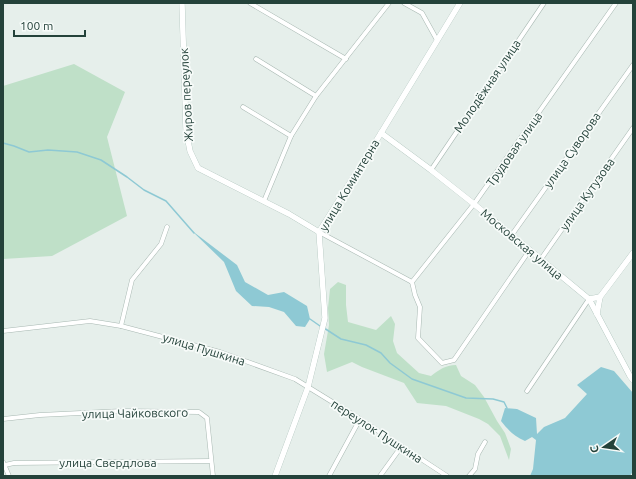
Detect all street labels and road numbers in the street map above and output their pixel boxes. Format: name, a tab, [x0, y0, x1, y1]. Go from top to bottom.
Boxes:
street label: Молодёжная улица	[451, 37, 523, 135]
street label: Жиров переулок	[177, 48, 195, 142]
street label: Трудовая улица	[483, 109, 545, 189]
street label: улица Суворова	[541, 110, 603, 190]
street label: улица Коминтерна	[316, 137, 382, 233]
street label: улица Кутузова	[557, 155, 617, 233]
street label: Московская улица	[479, 206, 565, 282]
street label: улица Пушкина	[161, 330, 247, 368]
street label: переулок Пушкина	[329, 397, 425, 465]
street label: улица Чайковского	[82, 406, 188, 420]
street label: улица Свердлова	[59, 456, 157, 469]

